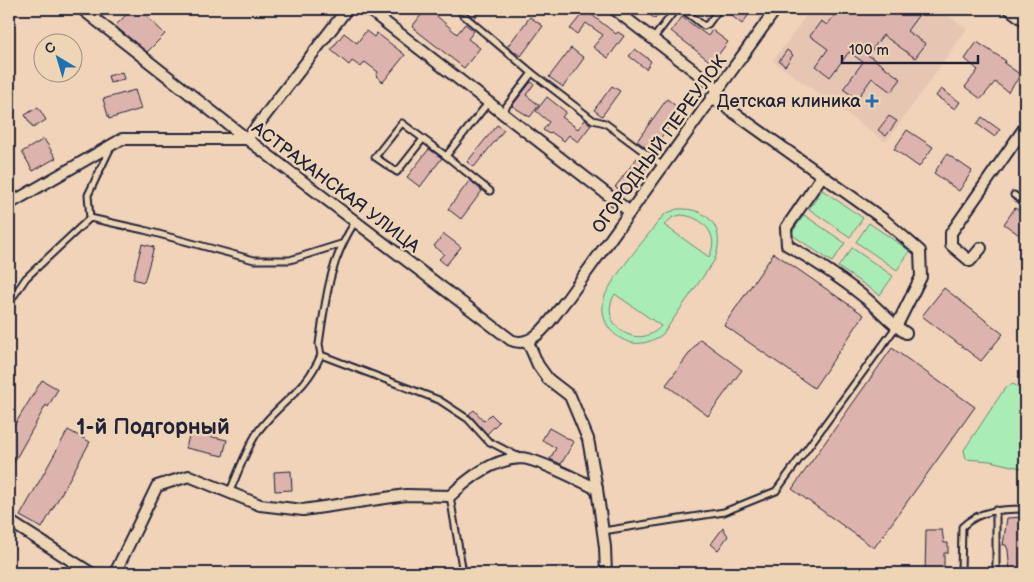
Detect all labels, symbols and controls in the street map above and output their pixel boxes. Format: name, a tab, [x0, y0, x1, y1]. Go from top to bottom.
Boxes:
north arrow	[32, 32, 82, 82]
scale bar	[842, 32, 978, 64]
text: С	[41, 38, 60, 58]
text: 100 m	[849, 41, 889, 60]
street label: ОГОРОДНЫЙ ПЕРЕУЛОК	[588, 51, 731, 237]
place label: Детская клиника	[717, 91, 861, 112]
marker: Детская клиника	[865, 94, 879, 108]
street label: АСТРАХАНСКАЯ УЛИЦА	[247, 117, 424, 257]
district label: 1-й Подгорный	[76, 414, 230, 441]

